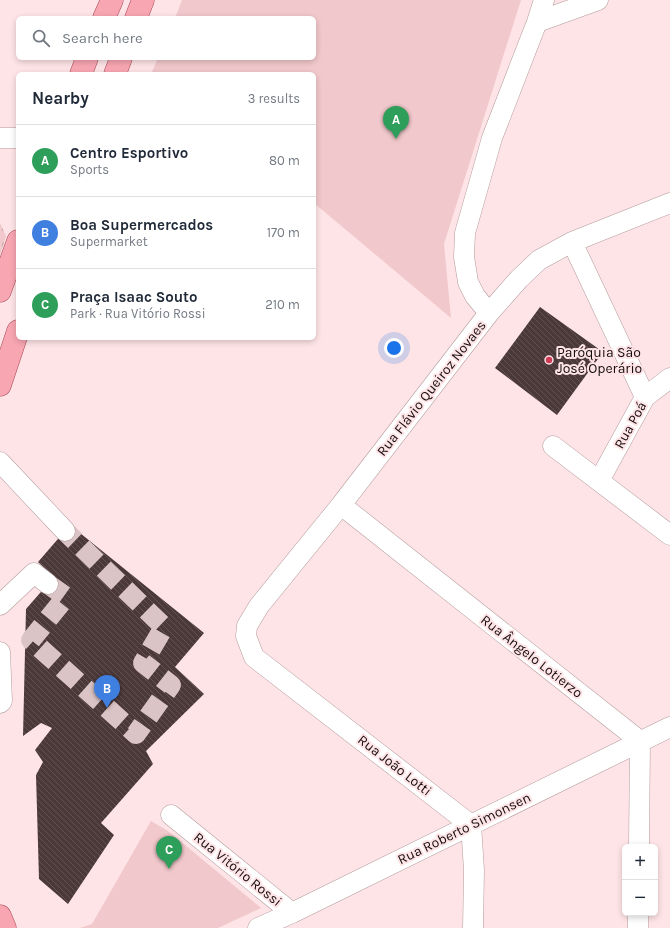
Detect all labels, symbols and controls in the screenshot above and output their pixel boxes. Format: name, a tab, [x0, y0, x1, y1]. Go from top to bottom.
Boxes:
search box	[16, 16, 316, 60]
icon: search	[30, 27, 52, 49]
text: Search here	[62, 29, 143, 47]
text: Nearby	[32, 88, 89, 108]
text: 3 results	[248, 91, 300, 106]
pin: A	[383, 106, 409, 139]
text: Centro Esportivo	[70, 144, 188, 162]
text: A	[41, 153, 49, 168]
text: 80 m	[269, 153, 300, 168]
text: Sports	[70, 162, 109, 177]
text: Boa Supermercados	[70, 216, 213, 234]
text: B	[41, 225, 49, 240]
text: 170 m	[267, 225, 300, 240]
text: Supermarket	[70, 234, 148, 249]
text: Praça Isaac Souto	[70, 288, 198, 306]
text: C	[41, 297, 49, 312]
text: 210 m	[265, 297, 300, 312]
text: Park · Rua Vitório Rossi	[70, 306, 206, 321]
street label: Rua Flávio Queiroz Novaes	[373, 317, 490, 459]
your location	[384, 338, 404, 358]
place label: Paróquia São José Operário	[557, 344, 642, 377]
marker: Paróquia São José Operário	[544, 355, 554, 365]
street label: Rua Poá	[611, 399, 650, 452]
street label: Rua Ângelo Lotierzo	[477, 611, 586, 701]
pin: B	[94, 675, 120, 708]
street label: Rua João Lotti	[354, 731, 435, 799]
street label: Rua Roberto Simonsen	[395, 789, 534, 868]
street label: Rua Vitório Rossi	[190, 829, 285, 910]
pin: C	[156, 836, 182, 869]
map controls	[622, 844, 658, 916]
button: +	[622, 844, 658, 880]
button: −	[622, 880, 658, 916]

